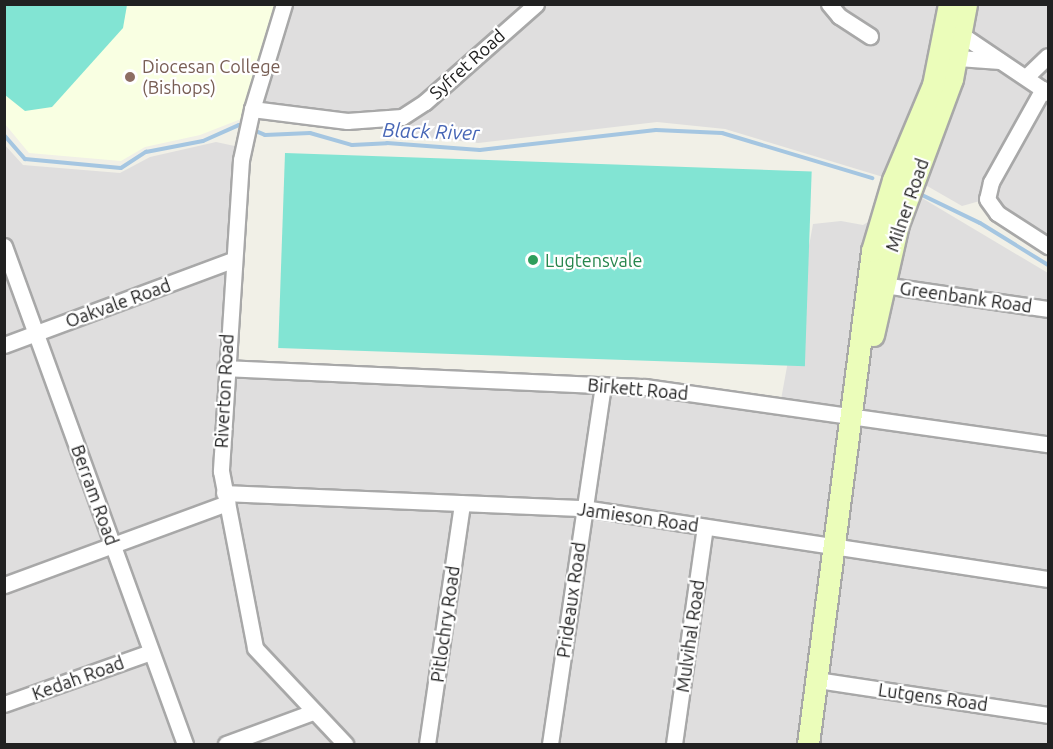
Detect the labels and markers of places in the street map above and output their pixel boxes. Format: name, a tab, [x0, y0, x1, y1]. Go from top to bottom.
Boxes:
place label: Diocesan College (Bishops)	[142, 56, 281, 98]
marker: Diocesan College (Bishops)	[123, 70, 137, 84]
place label: Lugtensvale	[545, 249, 643, 271]
marker: Lugtensvale	[526, 253, 540, 267]

